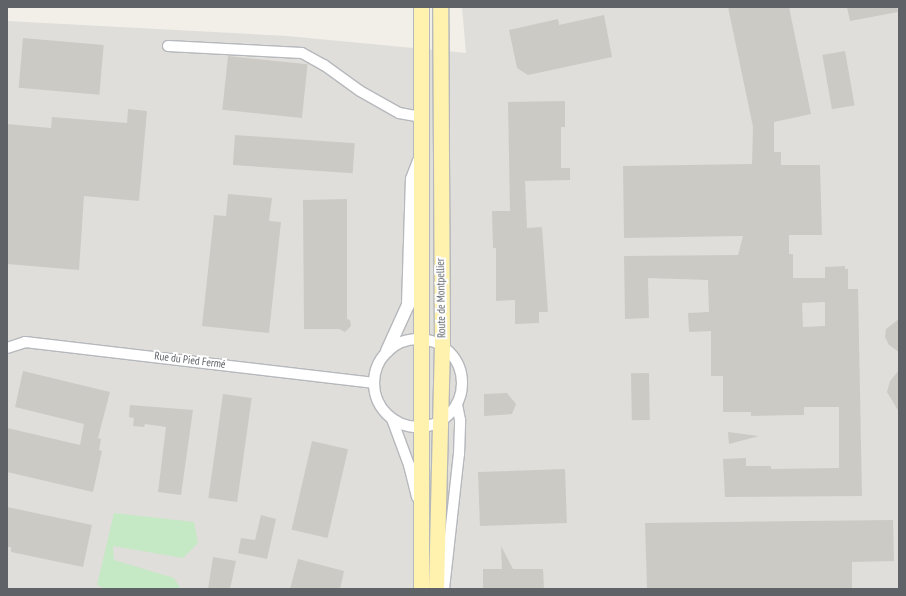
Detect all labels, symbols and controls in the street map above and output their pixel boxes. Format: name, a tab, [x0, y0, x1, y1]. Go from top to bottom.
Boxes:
street label: Route de Montpellier	[434, 258, 448, 338]
street label: Rue du Pied Fermé	[154, 349, 226, 371]

